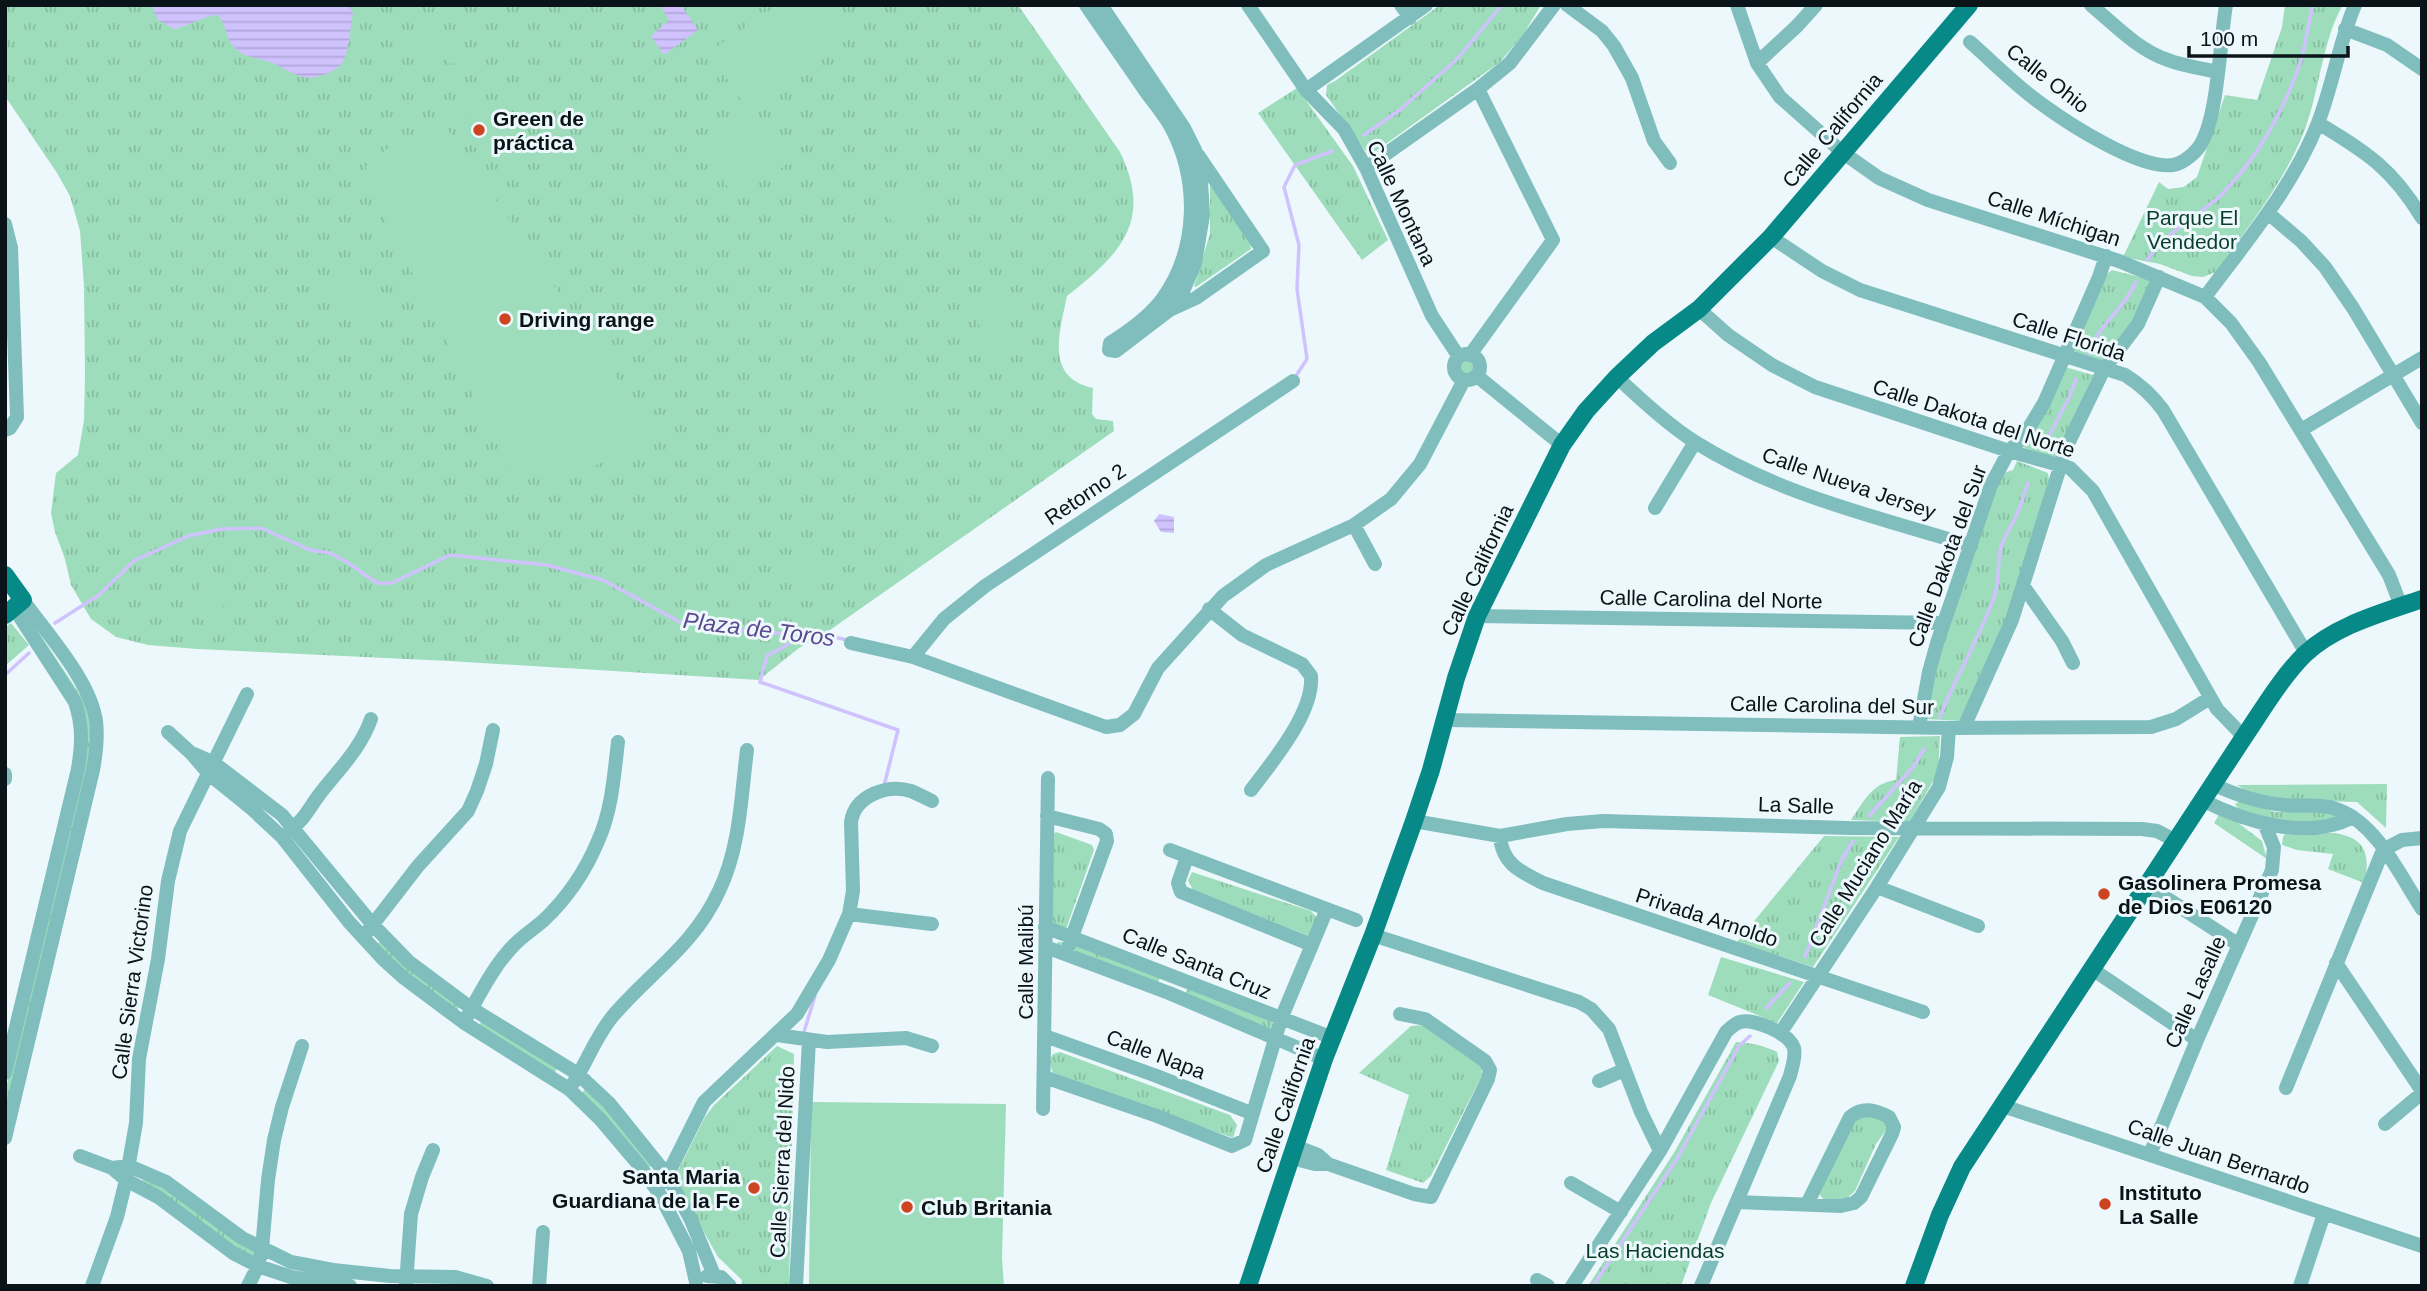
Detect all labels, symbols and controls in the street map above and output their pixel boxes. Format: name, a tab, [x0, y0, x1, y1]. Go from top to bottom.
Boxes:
scale bar	[2189, 14, 2348, 58]
text: 100 m	[2200, 27, 2258, 50]
street label: Calle Ohio	[2002, 39, 2094, 117]
street label: Calle California	[1777, 68, 1887, 192]
place label: Green de práctica	[493, 107, 584, 154]
marker: Green de práctica	[471, 122, 487, 138]
street label: Calle Montana	[1363, 137, 1441, 270]
street label: Calle Míchigan	[1984, 186, 2124, 250]
park label: Parque El Vendedor	[2146, 206, 2238, 253]
street label: Calle Florida	[2009, 307, 2129, 365]
place label: Driving range	[519, 308, 654, 331]
marker: Driving range	[497, 311, 513, 327]
street label: Calle Dakota del Norte	[1870, 374, 2078, 462]
street label: Calle Nueva Jersey	[1759, 442, 1939, 524]
street label: Retorno 2	[1040, 459, 1130, 529]
street label: Calle Dakota del Sur	[1903, 462, 1991, 650]
street label: Calle California	[1436, 500, 1518, 639]
street label: Calle Carolina del Norte	[1599, 586, 1823, 612]
water label: Plaza de Toros	[682, 607, 837, 651]
street label: Calle Carolina del Sur	[1730, 692, 1934, 718]
street label: Calle Muciano María	[1804, 775, 1926, 951]
street label: La Salle	[1758, 792, 1834, 818]
place label: Gasolinera Promesa de Dios E06120	[2118, 871, 2321, 918]
street label: Calle Sierra Victorino	[107, 883, 157, 1081]
street label: Privada Arnoldo	[1633, 883, 1781, 951]
marker: Gasolinera Promesa de Dios E06120	[2096, 886, 2112, 902]
street label: Calle Malibú	[1014, 904, 1037, 1020]
street label: Calle Santa Cruz	[1119, 923, 1275, 1003]
street label: Calle Lasalle	[2160, 932, 2230, 1052]
street label: Calle Napa	[1103, 1025, 1209, 1083]
street label: Calle California	[1251, 1034, 1319, 1176]
street label: Calle Sierra del Nido	[765, 1065, 799, 1259]
street label: Calle Juan Bernardo	[2125, 1114, 2313, 1198]
place label: Santa Maria Guardiana de la Fe	[552, 1165, 740, 1212]
marker: Santa Maria Guardiana de la Fe	[746, 1180, 762, 1196]
place label: Instituto La Salle	[2119, 1181, 2202, 1228]
place label: Club Britania	[921, 1196, 1052, 1219]
marker: Instituto La Salle	[2097, 1196, 2113, 1212]
marker: Club Britania	[899, 1199, 915, 1215]
park label: Las Haciendas	[1586, 1239, 1724, 1262]

